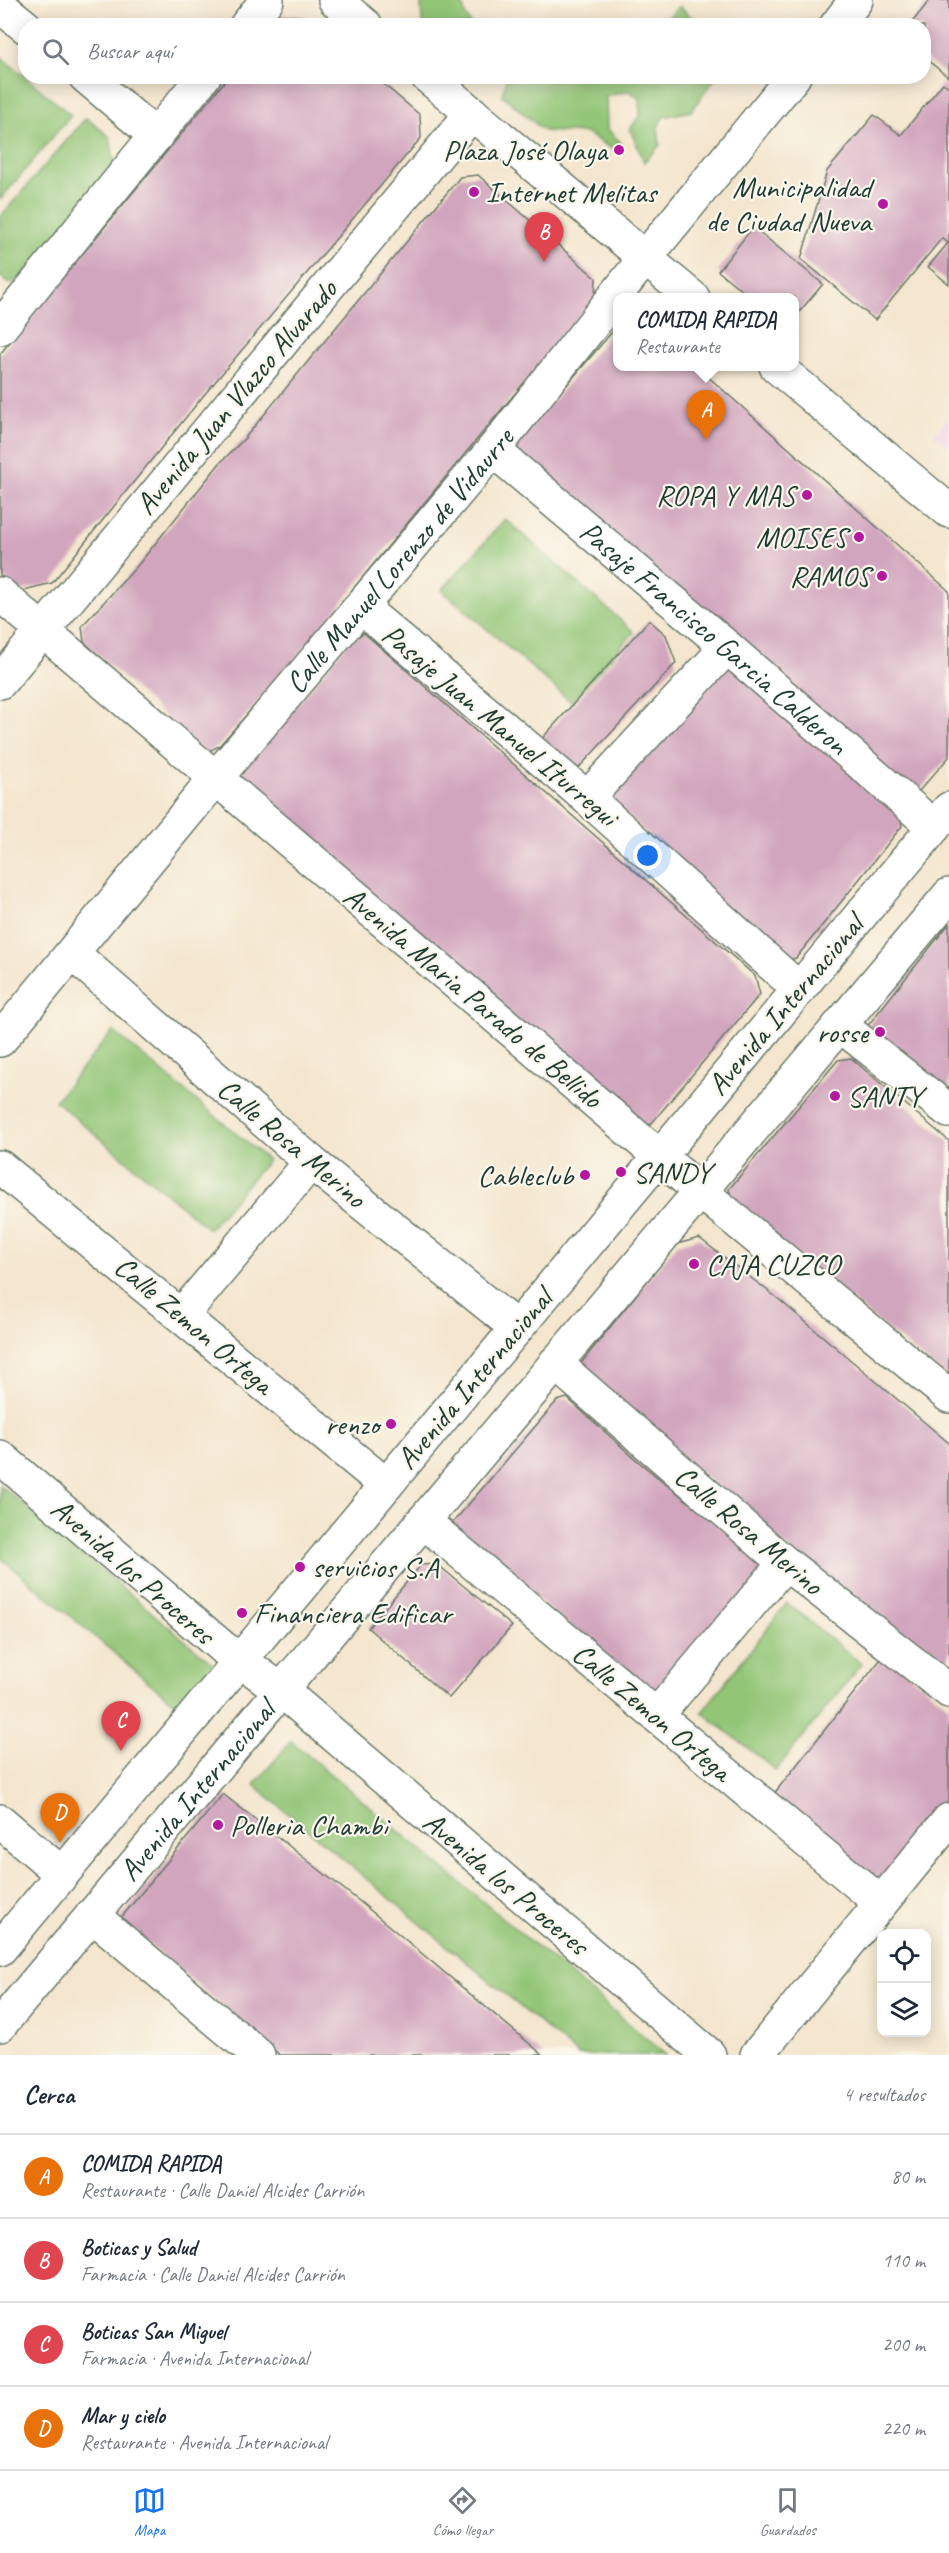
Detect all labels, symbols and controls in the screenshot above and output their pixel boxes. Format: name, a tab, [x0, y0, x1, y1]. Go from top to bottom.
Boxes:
search box	[18, 18, 931, 84]
icon: search	[39, 35, 72, 68]
text: Buscar aquí	[87, 37, 173, 65]
place label: Plaza José Olaya	[443, 131, 609, 169]
marker: Plaza José Olaya	[612, 143, 626, 157]
place label: Municipalidad de Ciudad Nueva	[706, 168, 875, 240]
place label: Internet Melitas	[486, 173, 659, 211]
marker: Internet Melitas	[467, 185, 481, 199]
marker: Municipalidad de Ciudad Nueva	[876, 197, 890, 211]
pin: B	[524, 212, 564, 262]
street label: Avenida Juan Vlazco Alvarado	[127, 271, 346, 522]
popup	[613, 293, 799, 371]
text: COMIDA RAPIDA	[636, 306, 776, 334]
text: Restaurante	[636, 334, 720, 359]
pin: A	[686, 390, 726, 440]
street label: Calle Manuel Lorenzo de Vidaurre	[277, 419, 523, 701]
place label: ROPA Y MAS	[656, 476, 798, 514]
marker: ROPA Y MAS	[800, 488, 814, 502]
street label: Pasaje Francisco Garcia Calderon	[572, 512, 857, 764]
place label: MOISES	[756, 518, 851, 556]
marker: MOISES	[852, 530, 866, 544]
place label: RAMOS	[789, 557, 874, 595]
marker: RAMOS	[875, 569, 889, 583]
street label: Pasaje Juan Manuel Iturregui	[375, 615, 628, 837]
your location	[633, 841, 662, 870]
street label: Avenida Maria Parado de Bellido	[336, 877, 611, 1117]
street label: Avenida Internacional	[699, 903, 875, 1103]
place label: rosse	[816, 1013, 870, 1051]
marker: rosse	[873, 1025, 887, 1039]
street label: Calle Rosa Merino	[210, 1070, 375, 1217]
place label: SANTY	[847, 1077, 928, 1115]
marker: SANTY	[828, 1089, 842, 1103]
place label: SANDY	[633, 1153, 717, 1191]
place label: Cableclub	[477, 1156, 575, 1194]
marker: SANDY	[614, 1165, 628, 1179]
marker: Cableclub	[578, 1168, 592, 1182]
place label: CAJA CUZCO	[706, 1245, 843, 1283]
street label: Calle Zemon Ortega	[107, 1247, 283, 1404]
marker: CAJA CUZCO	[687, 1257, 701, 1271]
street label: Avenida Internacional	[388, 1277, 564, 1477]
place label: renzo	[325, 1405, 382, 1443]
marker: renzo	[384, 1417, 398, 1431]
street label: Calle Rosa Merino	[667, 1457, 832, 1604]
street label: Avenida los Proceres	[43, 1490, 225, 1654]
place label: servicios S.A	[312, 1548, 440, 1586]
marker: servicios S.A	[293, 1560, 307, 1574]
place label: Financiera Edificar	[254, 1594, 455, 1632]
marker: Financiera Edificar	[235, 1606, 249, 1620]
street label: Calle Zemon Ortega	[565, 1634, 741, 1791]
street label: Avenida Internacional	[110, 1689, 286, 1889]
pin: C	[102, 1702, 140, 1751]
pin: D	[40, 1794, 80, 1843]
street label: Avenida los Proceres	[415, 1803, 599, 1965]
place label: Polleria Chambi	[230, 1806, 391, 1844]
marker: Polleria Chambi	[211, 1818, 225, 1832]
map controls	[877, 1929, 931, 2037]
button: locate	[877, 1929, 931, 1983]
button: layers	[877, 1983, 931, 2037]
text: Cerca	[24, 2078, 74, 2111]
text: 4 resultados	[843, 2082, 925, 2107]
text: COMIDA RAPIDA	[81, 2150, 221, 2178]
text: A	[38, 2164, 49, 2189]
text: 80 m	[891, 2164, 925, 2189]
text: Restaurante · Calle Daniel Alcides Carrión	[81, 2178, 364, 2203]
text: Boticas y Salud	[81, 2234, 196, 2262]
text: B	[38, 2248, 49, 2273]
text: 110 m	[882, 2248, 925, 2273]
text: Farmacia · Calle Daniel Alcides Carrión	[81, 2262, 345, 2287]
text: Boticas San Miguel	[81, 2318, 226, 2346]
text: C	[39, 2332, 48, 2357]
text: 200 m	[882, 2332, 925, 2357]
text: Farmacia · Avenida Internacional	[81, 2346, 308, 2371]
text: Mar y cielo	[81, 2402, 165, 2430]
text: D	[38, 2416, 49, 2441]
text: 220 m	[882, 2416, 925, 2441]
text: Restaurante · Avenida Internacional	[81, 2430, 327, 2455]
tab: Mapa	[133, 2484, 166, 2540]
tab: Cómo llegar	[433, 2484, 493, 2540]
tab: Guardados	[760, 2484, 816, 2540]

